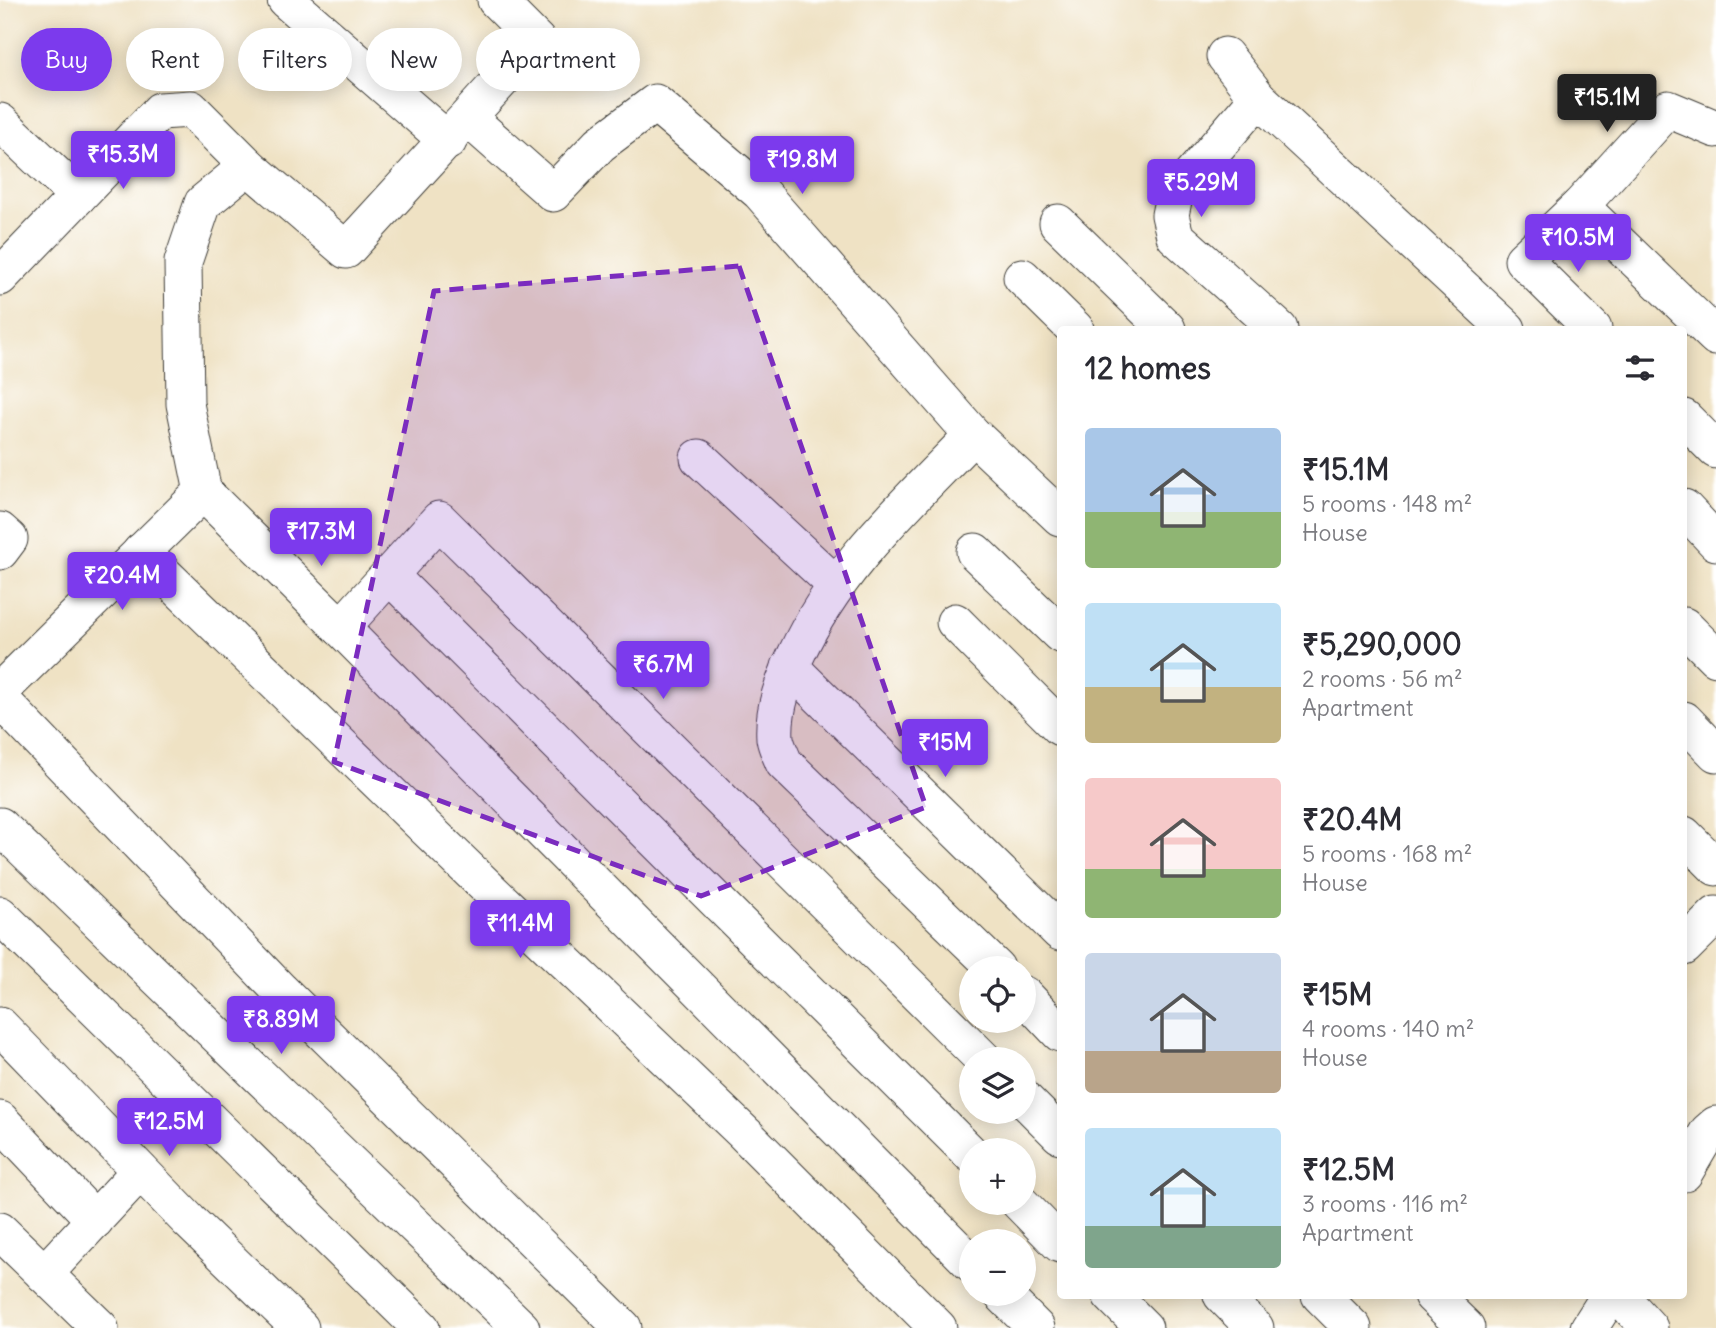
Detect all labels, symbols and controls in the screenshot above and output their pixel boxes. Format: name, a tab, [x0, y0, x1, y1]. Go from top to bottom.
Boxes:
chip: Buy	[21, 28, 112, 91]
chip: Rent	[126, 28, 224, 91]
chip: Filters	[238, 28, 352, 91]
chip: New	[366, 28, 462, 91]
chip: Apartment	[476, 28, 640, 91]
pin: ₹15.1M	[1550, 74, 1664, 134]
text: ₹15.1M	[1573, 82, 1641, 111]
pin: ₹15.3M	[66, 132, 180, 191]
pin: ₹19.8M	[745, 136, 859, 196]
text: ₹15.3M	[87, 139, 159, 168]
text: ₹19.8M	[766, 144, 838, 173]
pin: ₹5.29M	[1144, 160, 1258, 219]
text: ₹5.29M	[1163, 167, 1239, 196]
pin: ₹10.5M	[1521, 215, 1635, 274]
text: ₹10.5M	[1541, 222, 1615, 251]
text: 12 homes	[1085, 349, 1211, 387]
icon: filters	[1621, 349, 1659, 387]
text: ₹15.1M	[1302, 450, 1390, 488]
icon: home	[1141, 456, 1225, 540]
text: 5 rooms · 148 m²	[1302, 489, 1472, 518]
pin: ₹17.3M	[264, 508, 378, 568]
text: ₹17.3M	[286, 516, 356, 545]
text: House	[1302, 518, 1368, 547]
pin: ₹20.4M	[65, 552, 179, 612]
text: ₹20.4M	[83, 560, 161, 589]
text: ₹5,290,000	[1302, 625, 1462, 663]
icon: home	[1141, 631, 1225, 715]
pin: ₹6.7M	[614, 642, 712, 701]
text: ₹6.7M	[632, 649, 694, 678]
text: 2 rooms · 56 m²	[1302, 664, 1463, 693]
text: Apartment	[1302, 693, 1414, 722]
pin: ₹15M	[904, 720, 986, 779]
text: ₹15M	[918, 727, 972, 756]
text: ₹20.4M	[1302, 800, 1403, 838]
icon: home	[1141, 806, 1225, 890]
text: 5 rooms · 168 m²	[1302, 839, 1472, 868]
text: House	[1302, 868, 1368, 897]
pin: ₹11.4M	[463, 900, 577, 960]
text: ₹11.4M	[486, 908, 554, 937]
map controls	[959, 956, 1036, 1306]
button: locate	[959, 956, 1036, 1033]
text: ₹15M	[1302, 975, 1373, 1013]
icon: home	[1141, 981, 1225, 1065]
pin: ₹8.89M	[224, 996, 338, 1056]
text: ₹8.89M	[243, 1004, 319, 1033]
text: 4 rooms · 140 m²	[1302, 1014, 1474, 1043]
text: House	[1302, 1043, 1368, 1072]
button: layers	[959, 1047, 1036, 1124]
pin: ₹12.5M	[112, 1098, 226, 1158]
text: ₹12.5M	[133, 1106, 205, 1135]
button: +	[959, 1138, 1036, 1215]
text: ₹12.5M	[1302, 1150, 1395, 1188]
icon: home	[1141, 1156, 1225, 1240]
text: 3 rooms · 116 m²	[1302, 1189, 1468, 1218]
text: Apartment	[1302, 1218, 1414, 1247]
button: −	[959, 1229, 1036, 1306]

